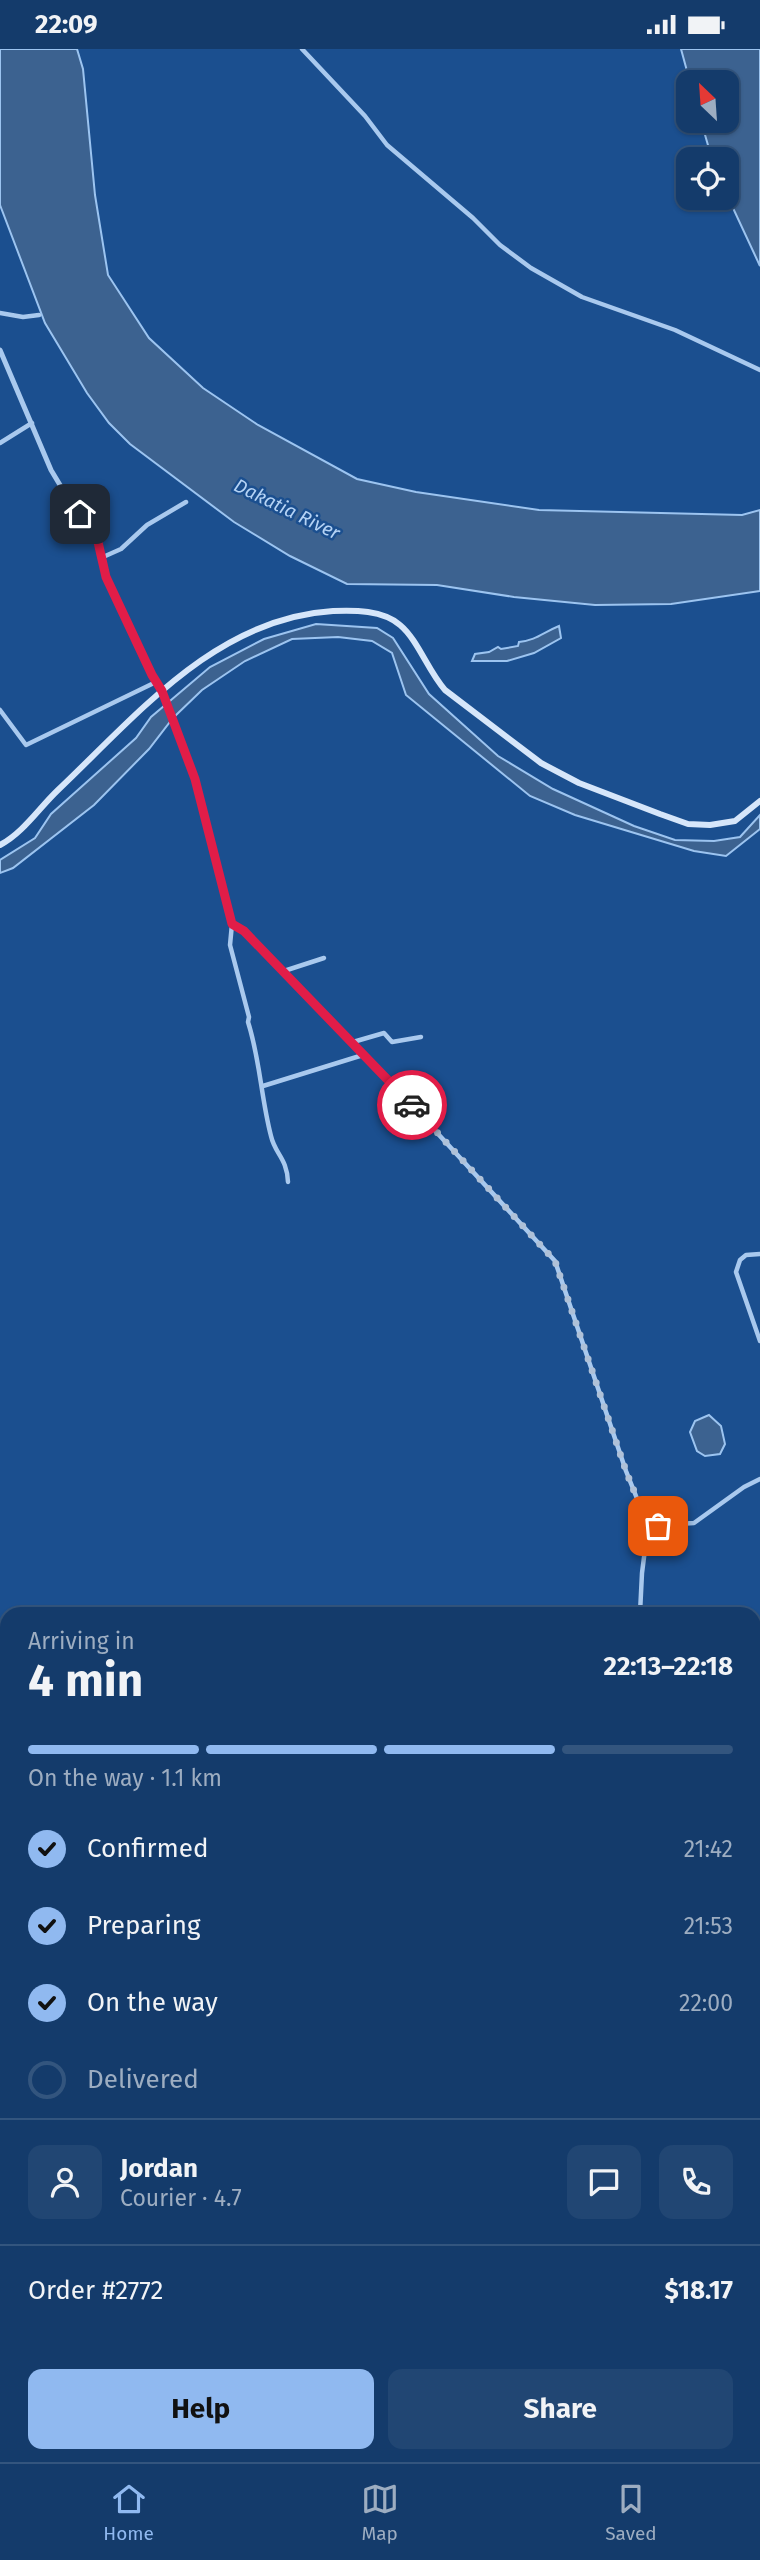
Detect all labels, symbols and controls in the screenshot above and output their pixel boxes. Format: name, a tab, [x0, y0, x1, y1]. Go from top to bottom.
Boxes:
text: 22:09	[35, 9, 98, 40]
north arrow	[676, 70, 738, 133]
map controls	[676, 70, 739, 210]
button: locate	[676, 147, 739, 210]
water label: Dakatia River	[230, 473, 344, 545]
pin	[50, 484, 110, 544]
icon: home	[61, 495, 99, 533]
courier	[377, 1070, 447, 1140]
icon: car	[393, 1086, 431, 1124]
pin	[628, 1496, 688, 1556]
icon: bag	[639, 1507, 677, 1545]
text: Arriving in	[28, 1627, 135, 1655]
text: 22:13–22:18	[603, 1651, 733, 1682]
text: 4 min	[28, 1653, 143, 1708]
text: On the way · 1.1 km	[28, 1764, 222, 1792]
icon: check	[28, 1830, 66, 1868]
text: Confirmed	[87, 1833, 208, 1864]
text: 21:42	[684, 1835, 733, 1863]
icon: check	[28, 1907, 66, 1945]
text: Preparing	[87, 1910, 200, 1941]
text: 21:53	[684, 1912, 733, 1940]
icon: check	[28, 1984, 66, 2022]
text: On the way	[87, 1987, 218, 2018]
text: 22:00	[679, 1989, 733, 2017]
text: Delivered	[87, 2064, 199, 2095]
button: person	[28, 2145, 102, 2219]
button: chat	[567, 2145, 641, 2219]
button: phone	[659, 2145, 733, 2219]
text: Jordan	[120, 2153, 198, 2184]
text: Courier · 4.7	[120, 2184, 242, 2212]
text: Order #2772	[28, 2275, 163, 2306]
text: $18.17	[665, 2275, 733, 2306]
button: Help	[28, 2369, 374, 2449]
button: Share	[388, 2369, 733, 2449]
tab: Home	[103, 2480, 154, 2545]
tab: Map	[361, 2480, 399, 2545]
tab: Saved	[605, 2480, 657, 2545]

